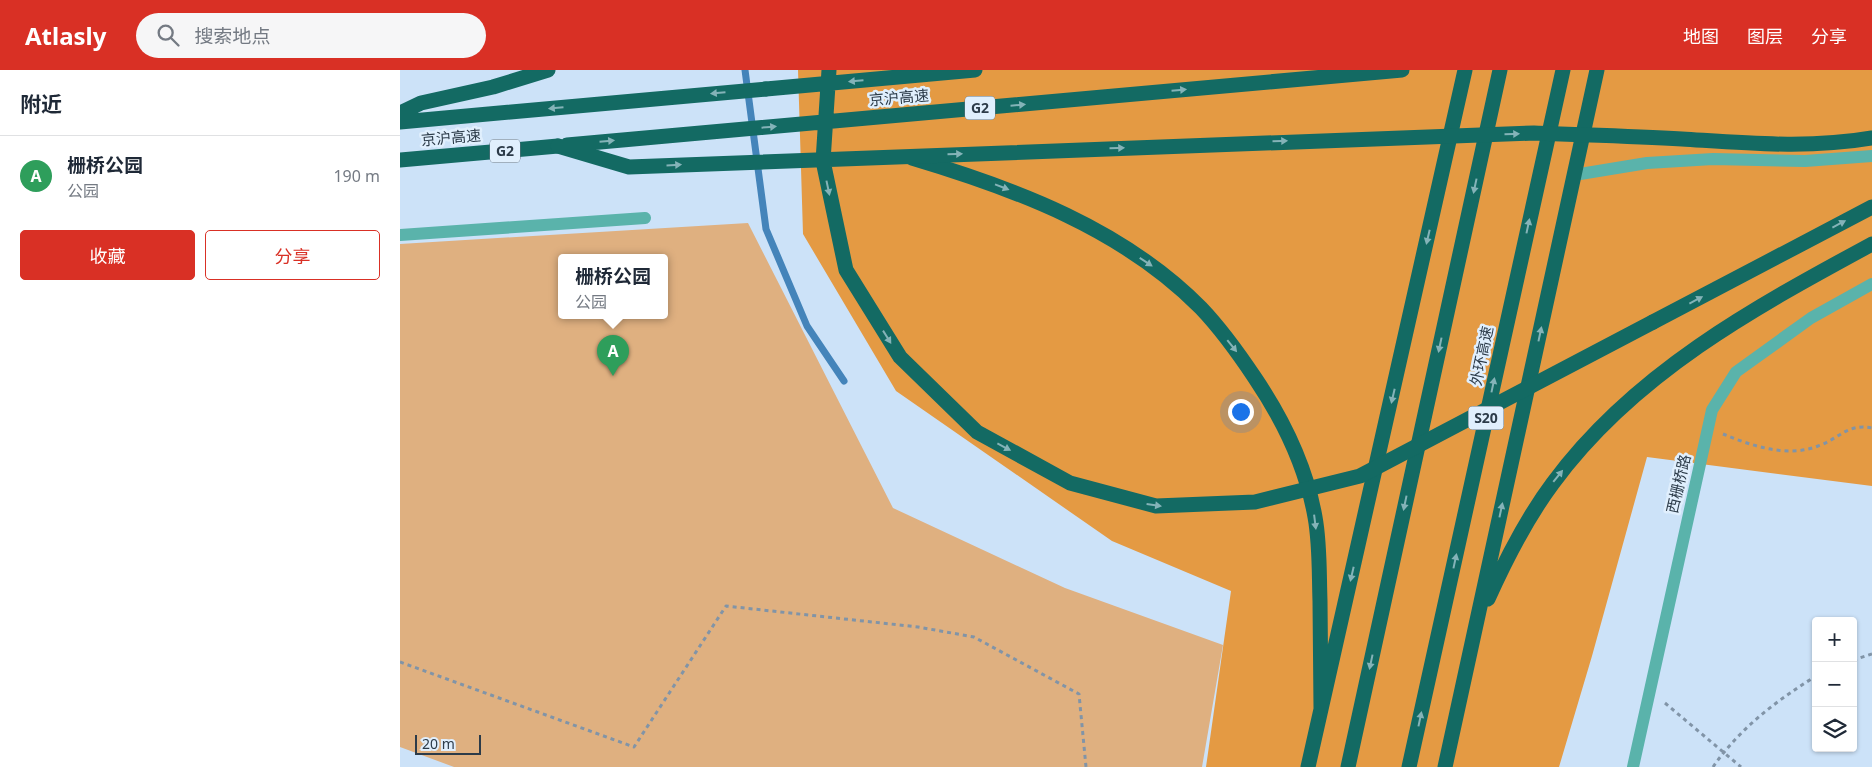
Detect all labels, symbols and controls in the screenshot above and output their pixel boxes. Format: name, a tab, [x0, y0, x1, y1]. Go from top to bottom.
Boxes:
search box	[136, 13, 486, 58]
text: Atlasly	[25, 19, 106, 52]
icon: search	[154, 21, 182, 49]
text: 搜索地点	[194, 23, 270, 49]
text: 地图	[1683, 24, 1719, 48]
text: 图层	[1747, 24, 1783, 48]
text: 分享	[1811, 24, 1847, 48]
one-way arrow	[848, 77, 864, 85]
street label: 京沪高速	[868, 84, 930, 110]
one-way arrow	[1172, 86, 1188, 94]
one-way arrow	[709, 89, 725, 97]
text: 附近	[20, 90, 62, 118]
road number: G2	[965, 96, 995, 119]
one-way arrow	[1010, 100, 1026, 108]
one-way arrow	[547, 104, 563, 112]
one-way arrow	[761, 123, 777, 131]
street label: 京沪高速	[420, 124, 482, 150]
one-way arrow	[1504, 130, 1520, 138]
one-way arrow	[599, 137, 615, 145]
one-way arrow	[1272, 137, 1288, 145]
road number: G2	[490, 140, 520, 162]
one-way arrow	[1110, 144, 1126, 152]
one-way arrow	[947, 150, 963, 158]
text: 栅桥公园	[67, 152, 143, 178]
one-way arrow	[666, 161, 682, 169]
text: A	[30, 165, 42, 187]
text: 190 m	[333, 165, 380, 187]
one-way arrow	[1471, 178, 1479, 194]
text: 公园	[67, 180, 99, 202]
one-way arrow	[825, 180, 833, 196]
one-way arrow	[995, 184, 1010, 191]
one-way arrow	[1524, 219, 1532, 234]
one-way arrow	[1833, 219, 1846, 228]
button: 收藏	[20, 230, 195, 280]
button: 分享	[205, 230, 380, 280]
one-way arrow	[1424, 230, 1432, 245]
popup	[558, 254, 668, 319]
one-way arrow	[1139, 258, 1153, 267]
text: 栅桥公园	[575, 263, 651, 289]
text: 公园	[575, 291, 607, 313]
one-way arrow	[1689, 295, 1702, 304]
street label: 外环高速	[1465, 324, 1497, 387]
one-way arrow	[1536, 326, 1544, 341]
one-way arrow	[882, 330, 892, 343]
pin: A	[597, 335, 629, 376]
one-way arrow	[1436, 337, 1444, 352]
one-way arrow	[1226, 339, 1237, 352]
one-way arrow	[1489, 377, 1497, 392]
one-way arrow	[1389, 388, 1397, 403]
your location	[1228, 399, 1254, 425]
road number: S20	[1468, 406, 1504, 429]
one-way arrow	[997, 443, 1011, 451]
street label: 西栅桥路	[1662, 452, 1695, 515]
one-way arrow	[1553, 470, 1564, 483]
one-way arrow	[1401, 496, 1409, 511]
one-way arrow	[1147, 501, 1163, 509]
one-way arrow	[1497, 502, 1505, 517]
one-way arrow	[1311, 515, 1319, 531]
one-way arrow	[1451, 552, 1459, 568]
one-way arrow	[1348, 567, 1356, 582]
map controls	[1812, 617, 1857, 752]
button: +	[1812, 617, 1857, 662]
one-way arrow	[1366, 655, 1374, 671]
button: −	[1812, 662, 1857, 707]
button: layers	[1812, 707, 1857, 752]
one-way arrow	[1416, 712, 1424, 727]
scale bar	[415, 732, 481, 755]
text: 20 m	[422, 734, 455, 753]

